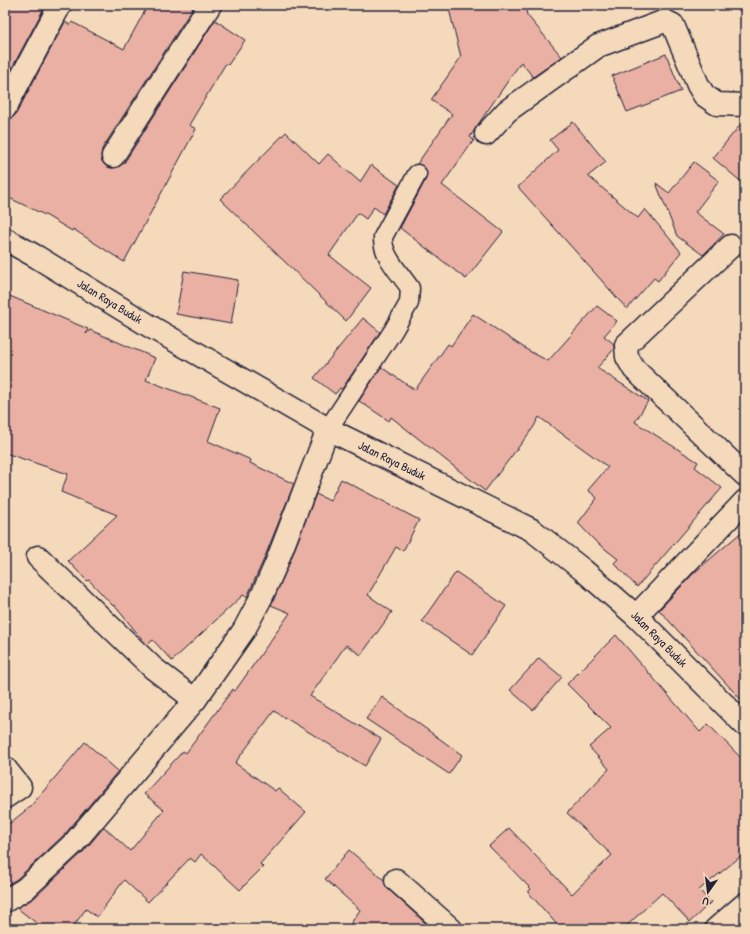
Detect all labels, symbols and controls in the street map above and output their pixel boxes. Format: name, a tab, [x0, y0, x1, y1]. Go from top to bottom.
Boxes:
street label: Jalan Raya Buduk	[74, 275, 146, 328]
street label: Jalan Raya Buduk	[355, 436, 429, 484]
street label: Jalan Raya Buduk	[628, 607, 691, 671]
north arrow	[688, 872, 728, 912]
text: U	[701, 894, 710, 909]

